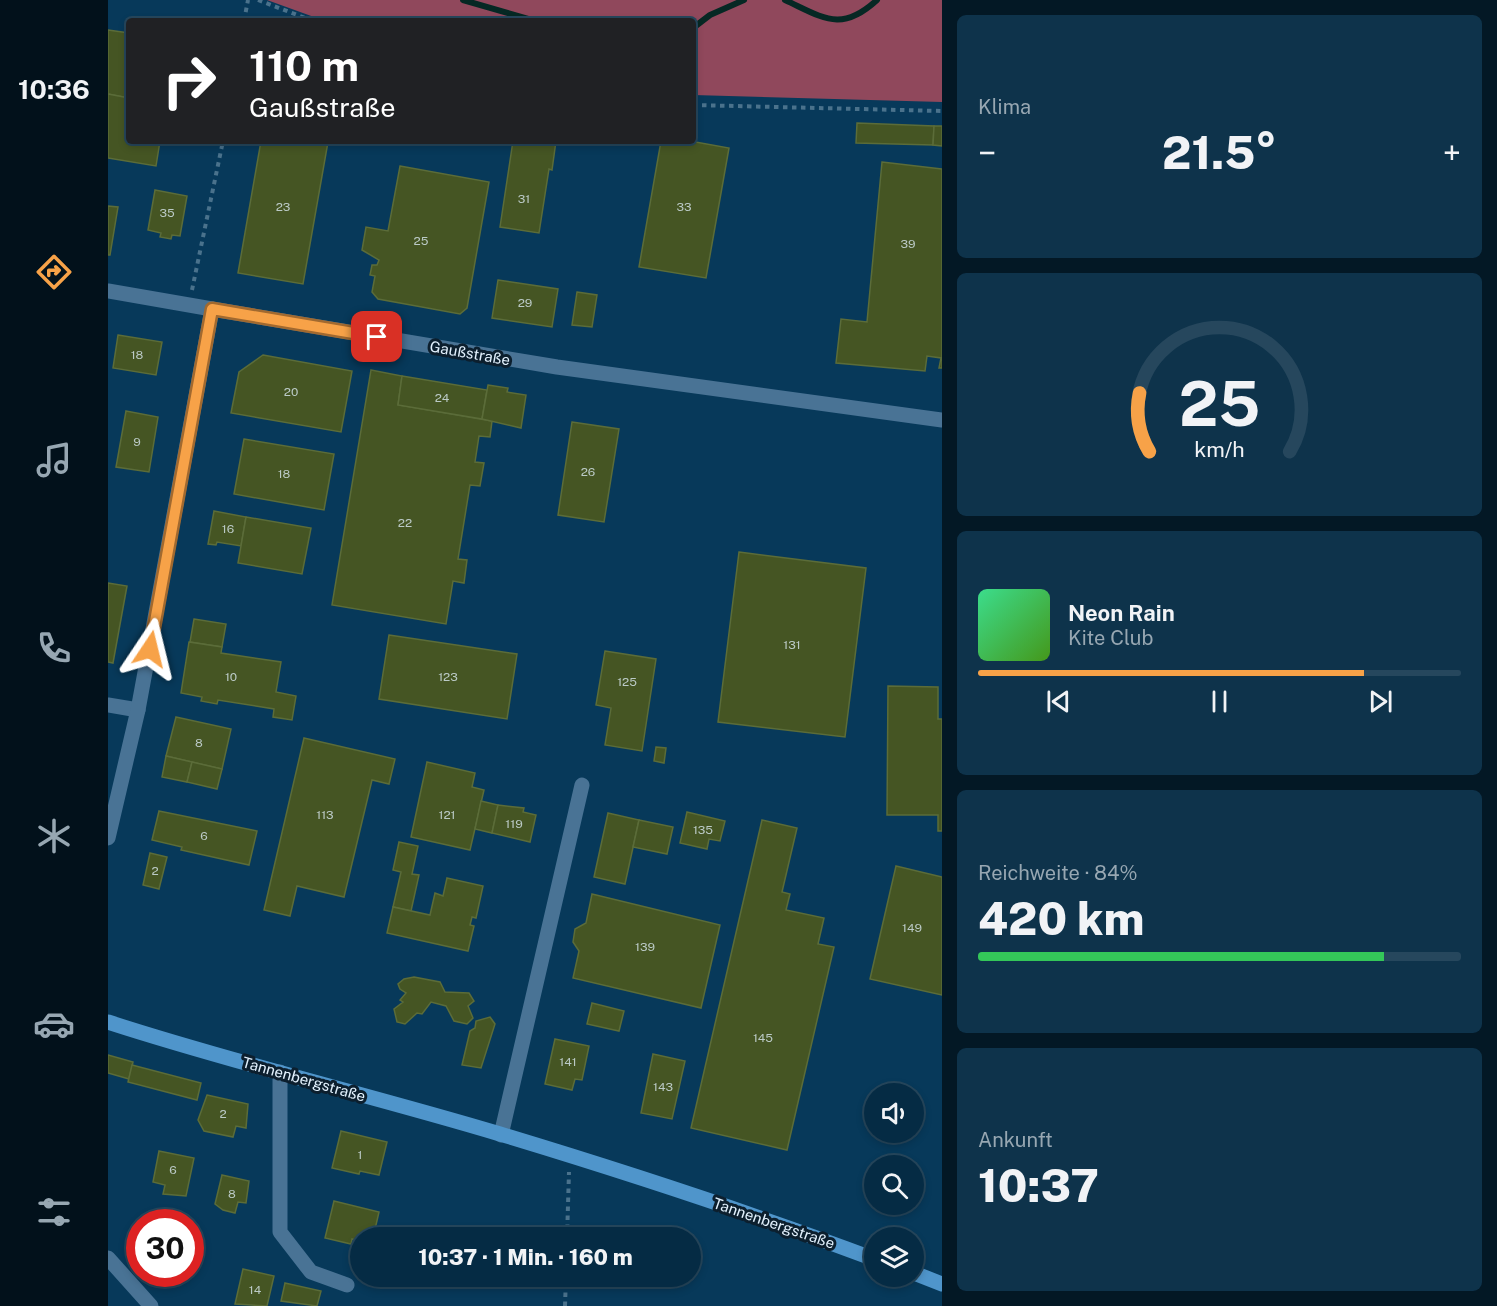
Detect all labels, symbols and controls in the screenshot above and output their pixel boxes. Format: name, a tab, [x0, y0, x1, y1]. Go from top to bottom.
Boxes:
text: 110 m	[249, 41, 359, 90]
icon: right	[150, 42, 228, 120]
text: 10:36	[18, 73, 90, 105]
text: Gaußstraße	[249, 91, 396, 123]
text: Klima	[978, 95, 1031, 119]
text: 21.5°	[1162, 126, 1277, 179]
text: −	[978, 134, 996, 172]
text: +	[1443, 134, 1461, 172]
house number: 31	[518, 192, 530, 206]
house number: 23	[276, 200, 290, 214]
house number: 33	[676, 200, 692, 214]
house number: 35	[159, 206, 175, 220]
house number: 25	[414, 234, 429, 248]
house number: 39	[901, 237, 915, 251]
icon: directions	[33, 251, 75, 293]
house number: 29	[518, 296, 532, 310]
pin	[351, 311, 402, 362]
icon: arrive	[360, 320, 393, 353]
street label: Gaußstraße	[428, 338, 512, 368]
house number: 18	[131, 348, 144, 362]
text: 25	[1179, 367, 1260, 440]
house number: 20	[284, 385, 298, 399]
house number: 24	[435, 391, 450, 405]
house number: 9	[133, 435, 141, 449]
text: km/h	[1194, 437, 1245, 462]
icon: music	[33, 439, 75, 481]
house number: 26	[581, 465, 595, 479]
house number: 18	[278, 467, 291, 481]
house number: 22	[398, 516, 412, 530]
house number: 16	[222, 522, 234, 536]
text: Neon Rain	[1068, 600, 1175, 626]
position arrow	[118, 617, 182, 681]
text: Kite Club	[1068, 626, 1153, 650]
icon: phone	[33, 627, 75, 669]
house number: 131	[783, 638, 801, 652]
house number: 10	[225, 670, 237, 684]
house number: 123	[438, 670, 458, 684]
house number: 125	[617, 675, 637, 689]
icon: previous	[1042, 685, 1075, 718]
icon: pause	[1203, 685, 1236, 718]
icon: next	[1364, 685, 1397, 718]
house number: 8	[195, 736, 203, 750]
house number: 113	[316, 808, 334, 822]
house number: 121	[439, 808, 455, 822]
icon: climate	[33, 815, 75, 857]
house number: 119	[505, 817, 523, 831]
house number: 135	[693, 823, 713, 837]
house number: 6	[200, 829, 208, 843]
text: Reichweite · 84%	[978, 861, 1138, 885]
house number: 2	[151, 864, 159, 878]
text: 420 km	[978, 892, 1144, 945]
house number: 149	[902, 921, 922, 935]
house number: 139	[635, 940, 655, 954]
icon: car	[33, 1003, 75, 1045]
house number: 145	[753, 1031, 773, 1045]
street label: Tannenbergstraße	[240, 1053, 368, 1105]
house number: 141	[559, 1055, 577, 1069]
house number: 143	[653, 1080, 673, 1094]
map controls	[864, 1083, 924, 1287]
button: sound	[864, 1083, 924, 1143]
house number: 2	[219, 1107, 227, 1121]
text: Ankunft	[978, 1128, 1053, 1152]
house number: 1	[358, 1148, 362, 1162]
button: search	[864, 1155, 924, 1215]
text: 10:37	[978, 1159, 1099, 1212]
house number: 6	[169, 1163, 177, 1177]
house number: 8	[228, 1187, 236, 1201]
icon: filters	[33, 1191, 75, 1233]
street label: Tannenbergstraße	[711, 1194, 837, 1252]
speed limit sign: 30	[126, 1209, 204, 1287]
button: layers	[864, 1227, 924, 1287]
text: 10:37 · 1 Min. · 160 m	[418, 1244, 633, 1270]
house number: 14	[249, 1283, 262, 1297]

